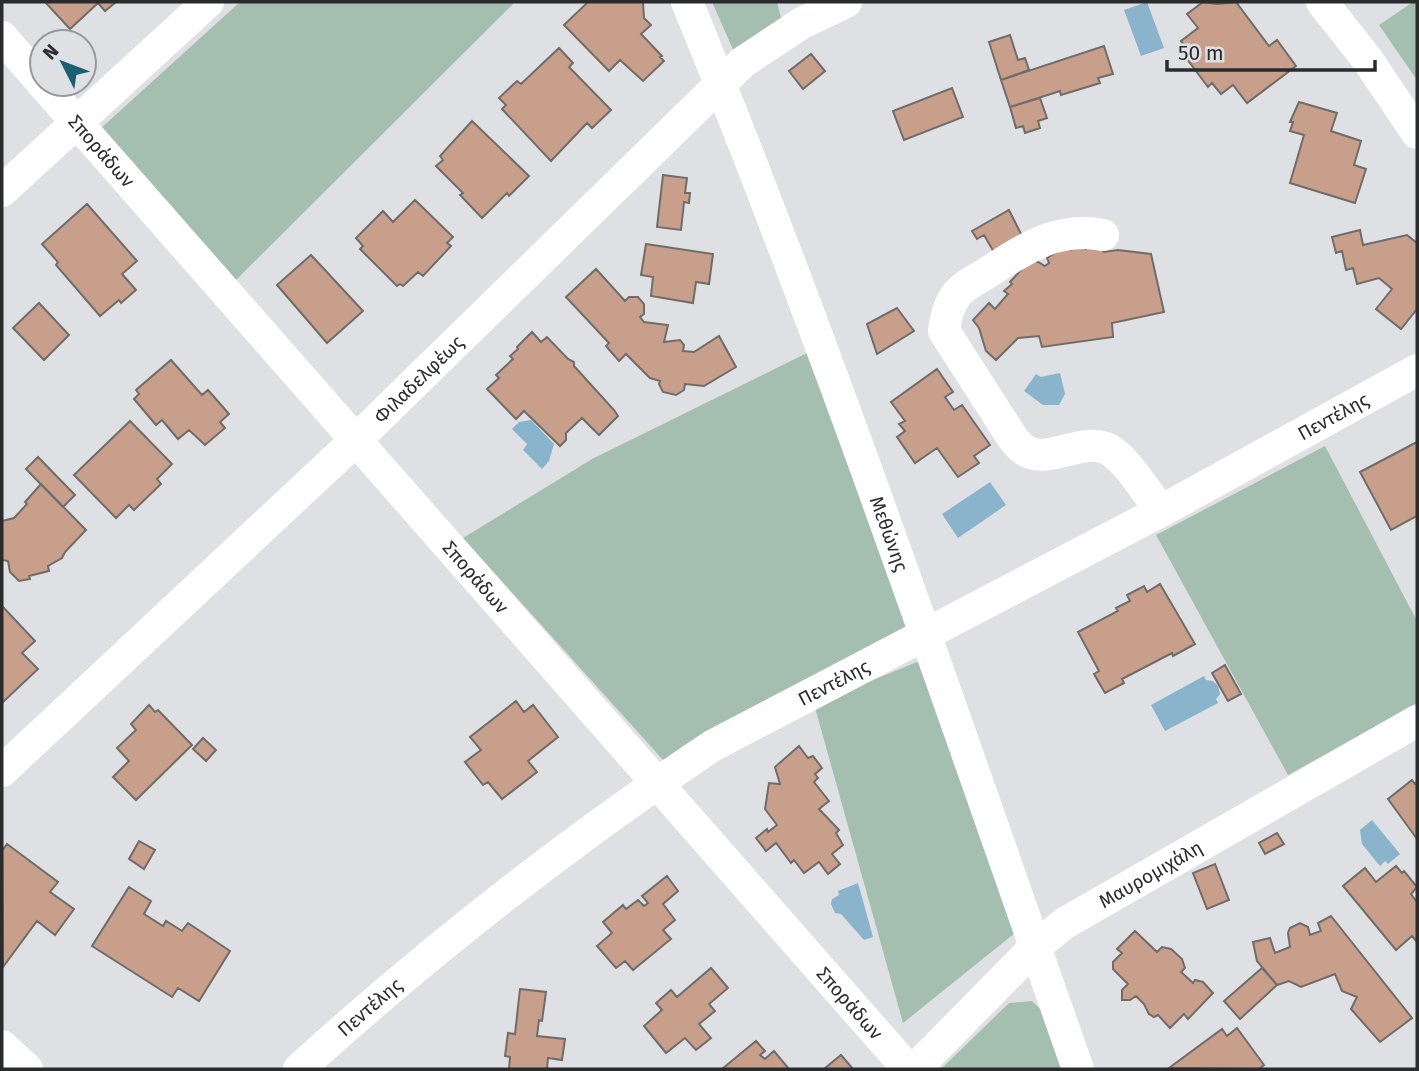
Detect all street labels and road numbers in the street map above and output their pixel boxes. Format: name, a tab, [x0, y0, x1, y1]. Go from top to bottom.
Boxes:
street label: Σποράδων	[64, 110, 140, 192]
street label: Φιλαδελφέως	[369, 330, 468, 428]
street label: Πεντέλης	[1294, 387, 1373, 445]
street label: Μεθώνης	[865, 493, 913, 575]
street label: Σποράδων	[438, 536, 514, 618]
street label: Πεντέλης	[794, 654, 873, 711]
street label: Μαυρομιχάλη	[1095, 835, 1206, 913]
street label: Σποράδων	[812, 962, 888, 1044]
street label: Πεντέλης	[333, 973, 406, 1041]

